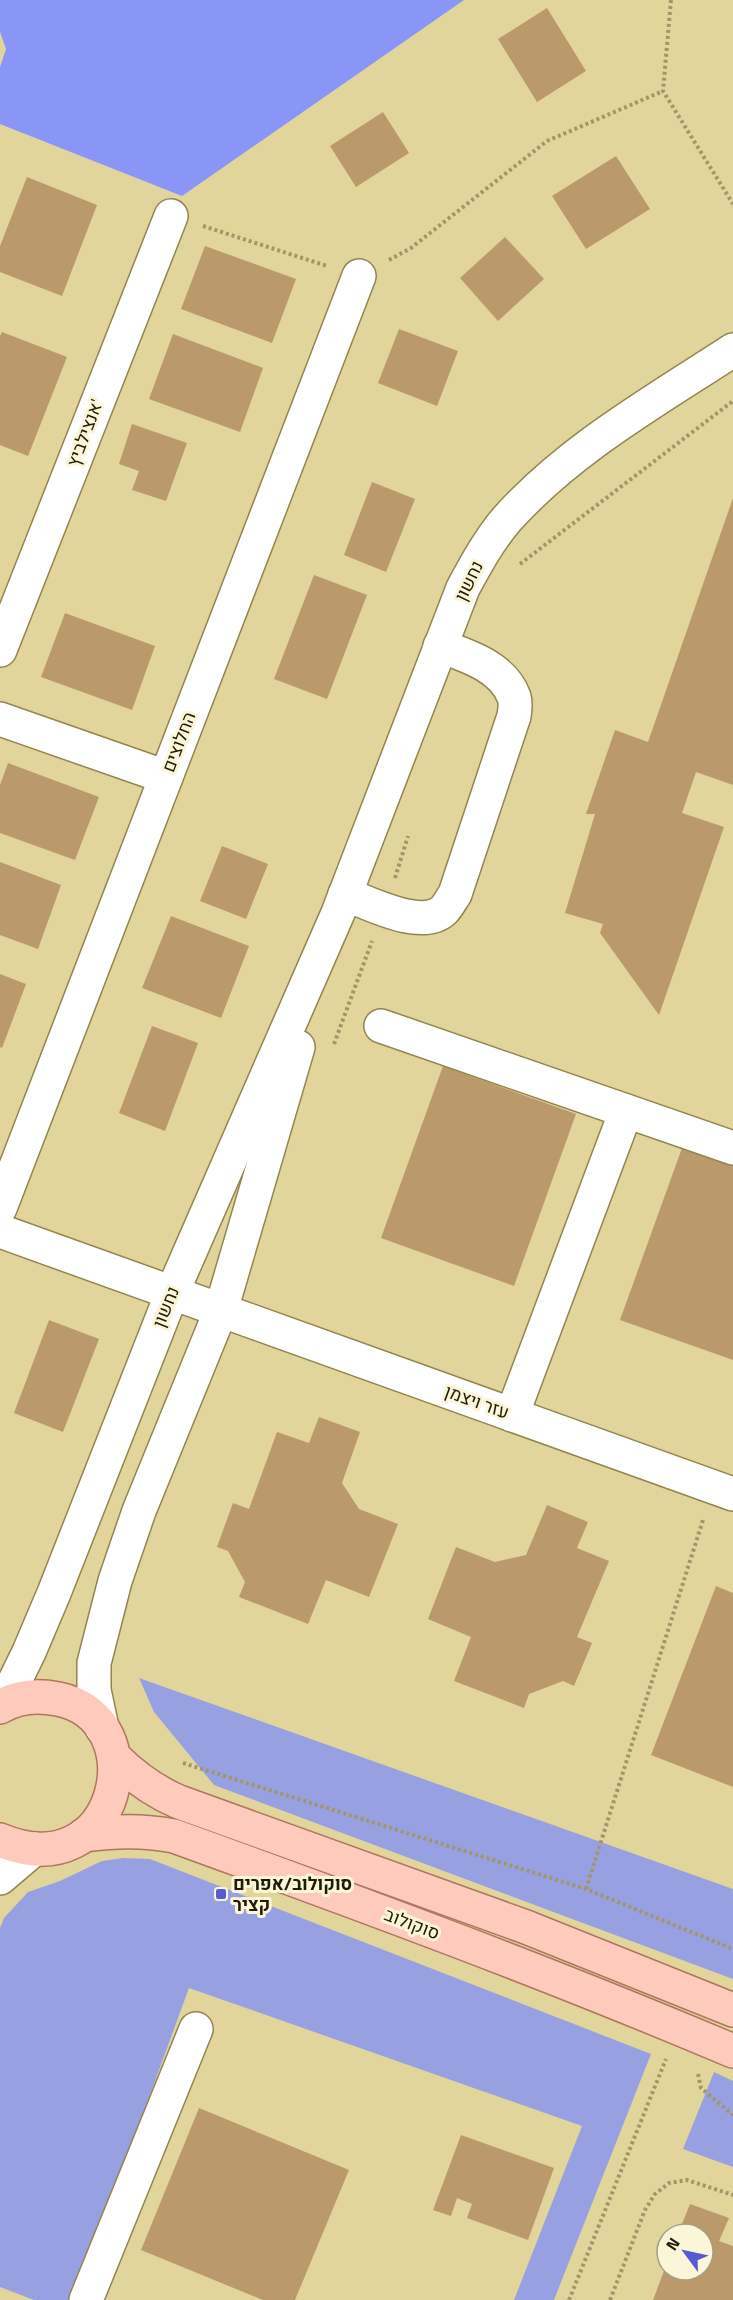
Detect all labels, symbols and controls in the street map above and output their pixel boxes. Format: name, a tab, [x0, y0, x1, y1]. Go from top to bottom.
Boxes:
street label: אנצילביץ'	[59, 395, 110, 471]
street label: נחשון	[447, 556, 490, 606]
street label: החלוצים	[155, 708, 202, 776]
street label: נחשון	[145, 1282, 186, 1331]
street label: עזר ויצמן	[441, 1377, 513, 1426]
place label: סוקולוב/אפרים קציר	[233, 1870, 352, 1918]
marker: סוקולוב/אפרים קציר	[214, 1887, 228, 1901]
street label: סוקולוב	[381, 1901, 444, 1946]
north arrow	[655, 2222, 715, 2282]
text: N	[659, 2233, 686, 2255]

